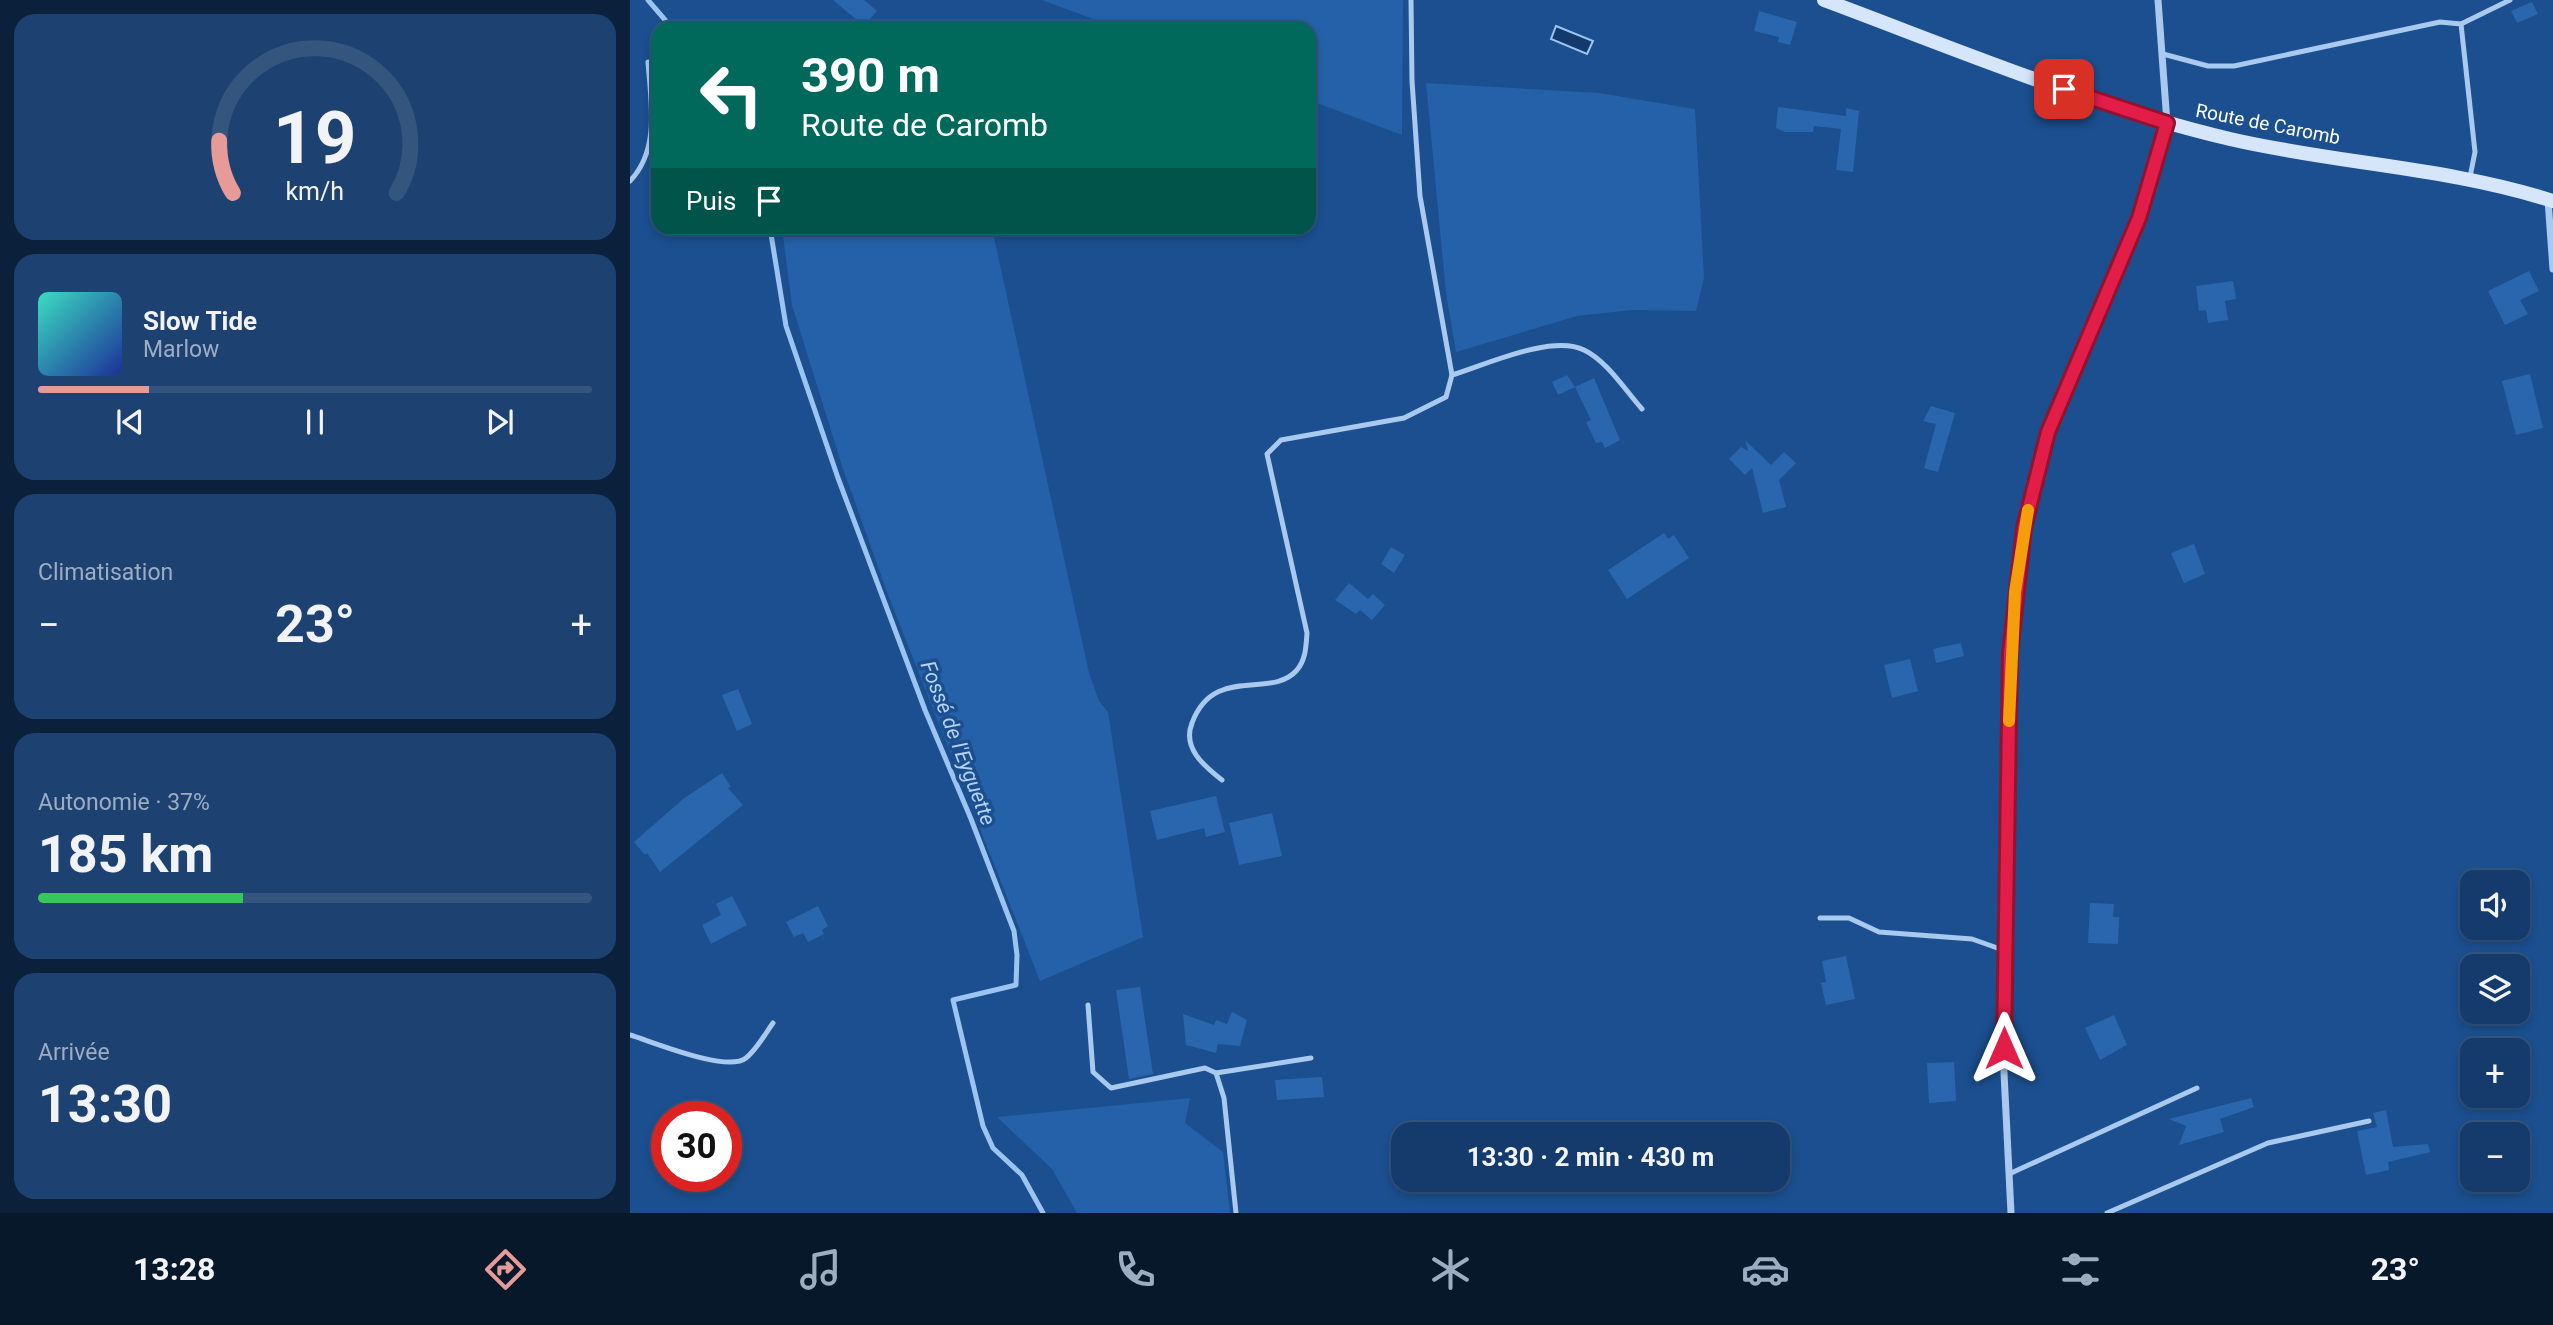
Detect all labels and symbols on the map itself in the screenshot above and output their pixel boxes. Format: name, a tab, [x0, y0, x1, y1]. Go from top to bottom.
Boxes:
pin	[2034, 59, 2094, 119]
street label: Route de Caromb	[2194, 99, 2342, 149]
water label: Fossé de l'Eyguette	[916, 657, 1000, 829]
position arrow	[1967, 1011, 2041, 1085]
speed limit sign: 30	[651, 1101, 742, 1192]

